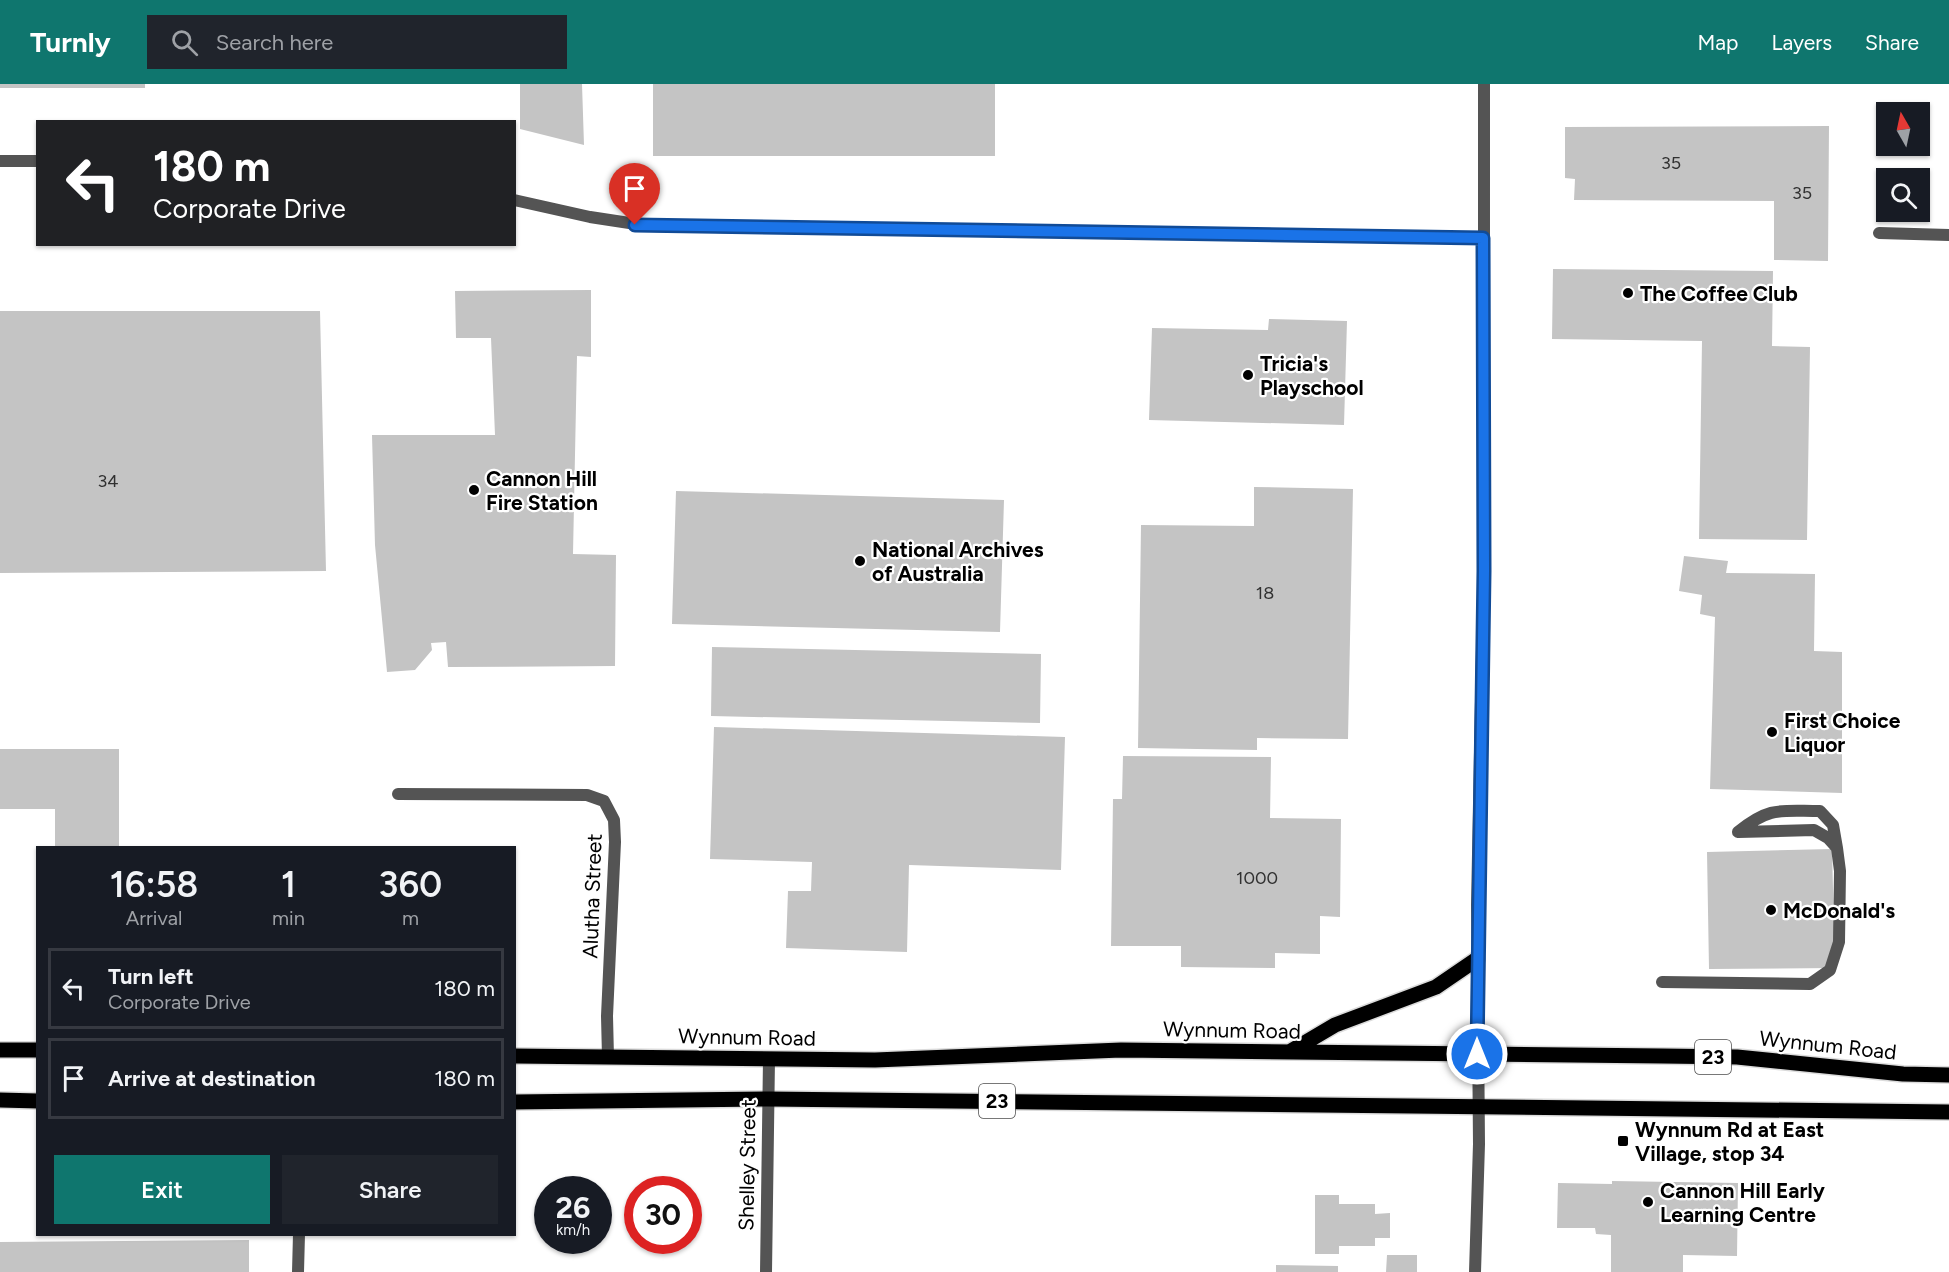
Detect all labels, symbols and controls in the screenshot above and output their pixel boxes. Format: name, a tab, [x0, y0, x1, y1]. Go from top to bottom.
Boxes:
search box	[147, 15, 567, 69]
text: Turnly	[30, 25, 111, 59]
icon: search	[168, 26, 201, 59]
text: Search here	[216, 29, 333, 56]
text: Map	[1698, 30, 1738, 55]
text: Layers	[1771, 30, 1832, 55]
text: Share	[1865, 30, 1919, 55]
north arrow	[1876, 102, 1930, 156]
map controls	[1876, 102, 1930, 222]
text: 180 m	[153, 141, 270, 192]
icon: left	[54, 144, 132, 222]
house number: 35	[1661, 152, 1681, 174]
pin	[609, 163, 660, 225]
button: search	[1876, 168, 1930, 222]
icon: arrive	[618, 172, 651, 205]
house number: 35	[1792, 182, 1812, 204]
text: Corporate Drive	[153, 192, 346, 225]
place label: The Coffee Club	[1640, 281, 1798, 306]
marker: The Coffee Club	[1621, 286, 1635, 300]
place label: Tricia's Playschool	[1260, 351, 1364, 400]
marker: Tricia's Playschool	[1241, 368, 1255, 382]
place label: Cannon Hill Fire Station	[486, 466, 598, 515]
house number: 34	[98, 470, 118, 492]
marker: Cannon Hill Fire Station	[467, 483, 481, 497]
place label: National Archives of Australia	[872, 537, 1044, 586]
marker: National Archives of Australia	[853, 554, 867, 568]
house number: 18	[1256, 582, 1274, 604]
place label: First Choice Liquor	[1784, 708, 1901, 757]
marker: First Choice Liquor	[1765, 725, 1779, 739]
street label: Alutha Street	[577, 833, 607, 959]
text: 16:58	[110, 863, 198, 906]
text: 1	[281, 863, 296, 906]
text: 360	[379, 863, 442, 906]
house number: 1000	[1236, 867, 1278, 889]
place label: McDonald's	[1783, 898, 1895, 923]
marker: McDonald's	[1764, 903, 1778, 917]
text: Arrival	[126, 906, 182, 930]
text: min	[272, 906, 305, 930]
text: m	[402, 906, 419, 930]
text: Turn left	[108, 963, 194, 990]
icon: left	[57, 972, 90, 1005]
text: 180 m	[434, 975, 495, 1002]
text: Corporate Drive	[108, 990, 251, 1014]
street label: Wynnum Road	[1163, 1016, 1301, 1044]
position arrow	[1445, 1022, 1509, 1086]
street label: Wynnum Road	[678, 1023, 816, 1051]
street label: Wynnum Road	[1758, 1025, 1898, 1065]
road number: 23	[1695, 1040, 1731, 1074]
icon: arrive	[57, 1062, 90, 1095]
text: Arrive at destination	[108, 1065, 316, 1092]
text: 180 m	[434, 1065, 495, 1092]
road number: 23	[979, 1084, 1015, 1118]
street label: Shelley Street	[733, 1099, 761, 1231]
place label: Wynnum Rd at East Village, stop 34	[1635, 1117, 1824, 1166]
marker: Wynnum Rd at East Village, stop 34	[1616, 1134, 1630, 1148]
button: Exit	[54, 1155, 270, 1224]
button: Share	[282, 1155, 498, 1224]
speed limit sign: 30	[624, 1176, 702, 1254]
place label: Cannon Hill Early Learning Centre	[1660, 1178, 1826, 1227]
text: 26	[556, 1189, 590, 1226]
marker: Cannon Hill Early Learning Centre	[1641, 1195, 1655, 1209]
text: km/h	[556, 1221, 590, 1239]

